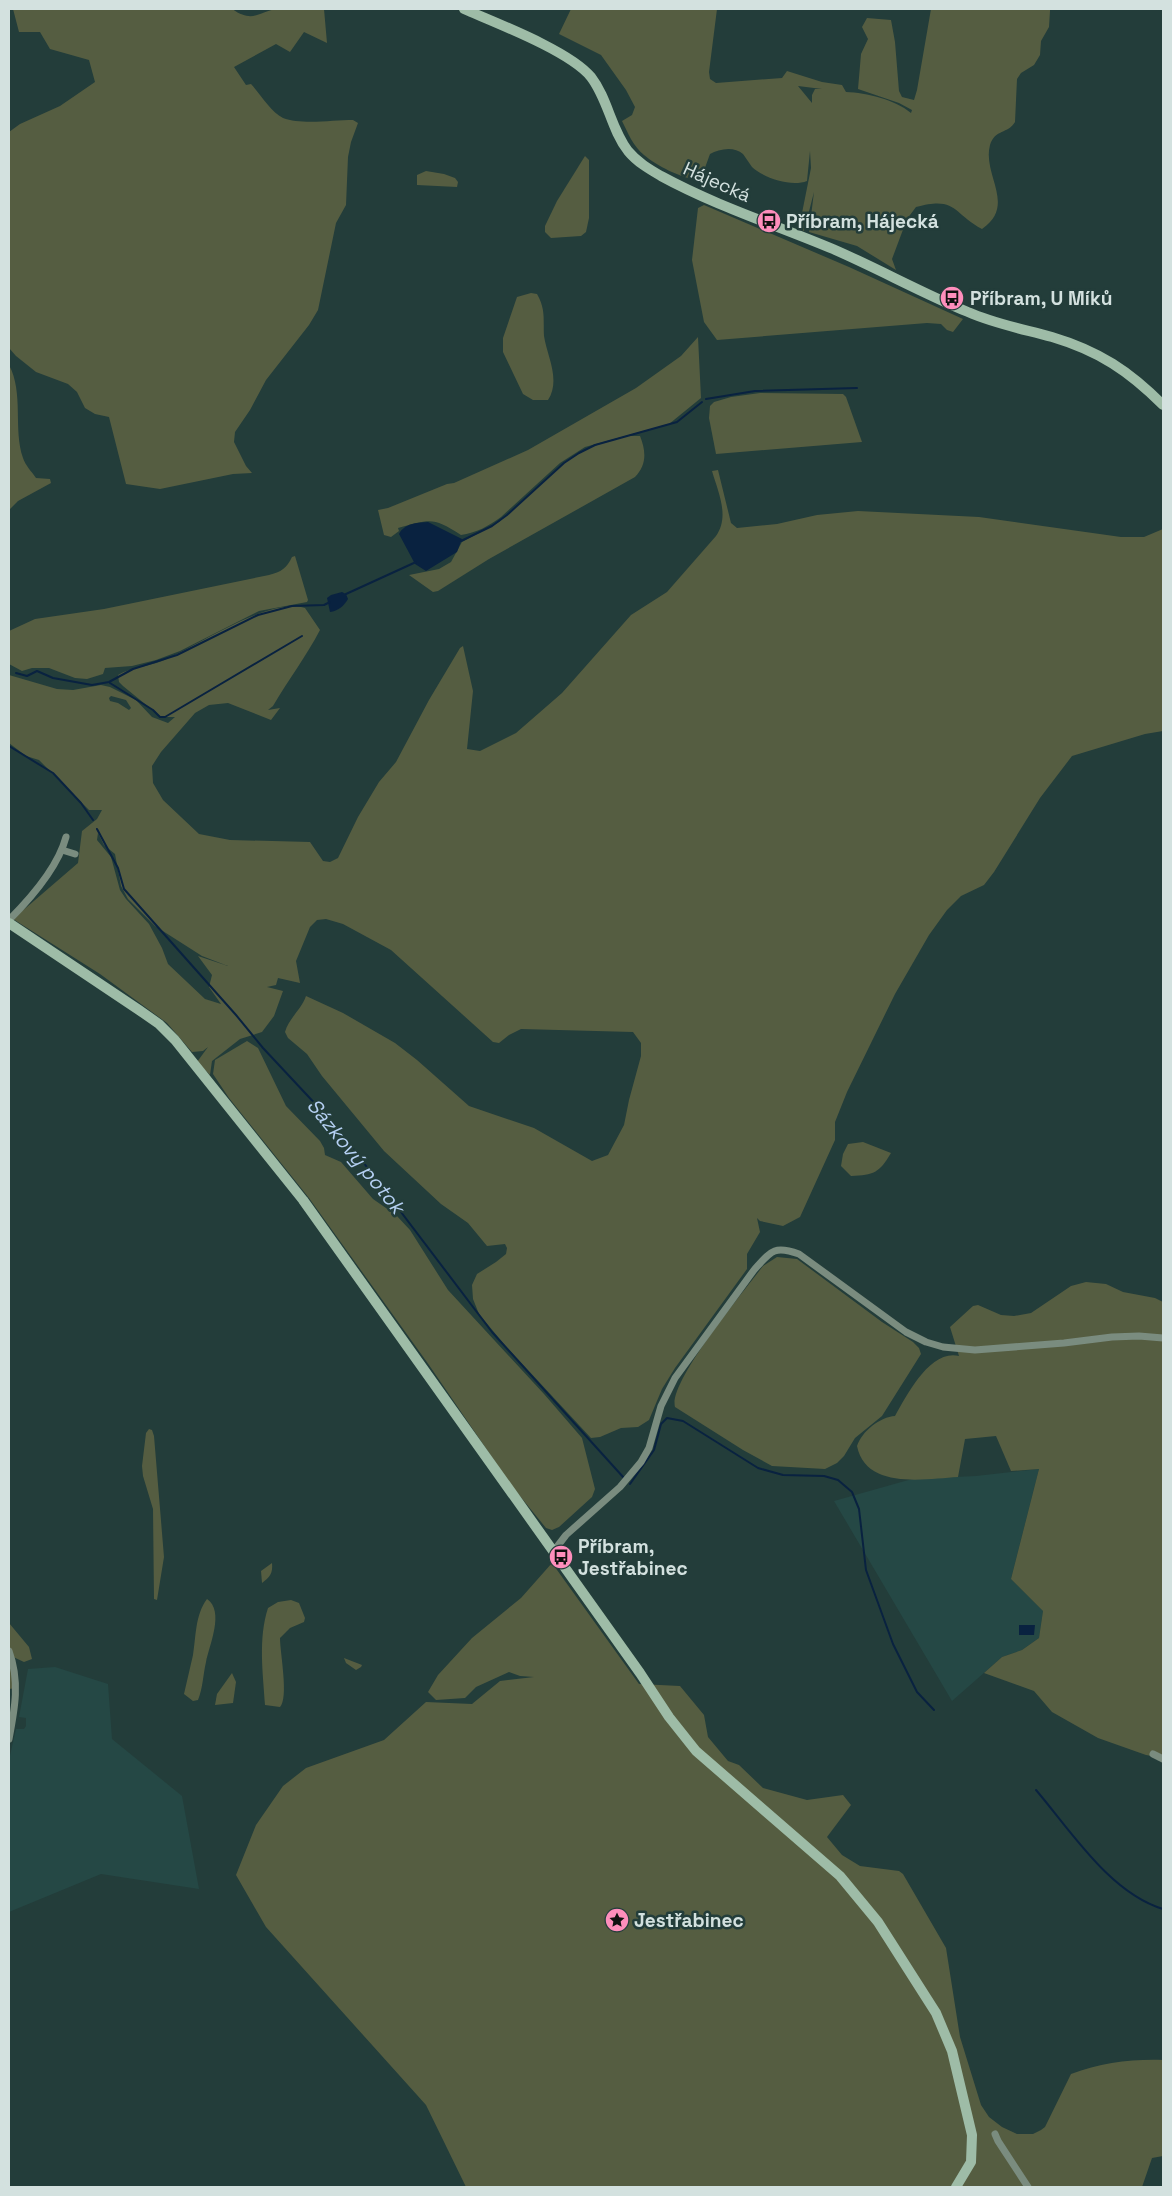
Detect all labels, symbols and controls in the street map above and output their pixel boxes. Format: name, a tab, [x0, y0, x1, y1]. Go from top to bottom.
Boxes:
street label: Hájecká	[679, 156, 755, 208]
bus stop icon: Příbram, Hájecká	[756, 208, 782, 234]
place label: Příbram, Hájecká	[786, 209, 939, 234]
bus stop icon: Příbram, U Míků	[939, 285, 965, 311]
place label: Příbram, U Míků	[970, 286, 1112, 311]
water label: Sázkový potok	[301, 1093, 412, 1221]
place label: Příbram, Jestřabinec	[578, 1534, 688, 1581]
bus stop icon: Příbram, Jestřabinec	[548, 1544, 574, 1570]
place icon: Jestřabinec	[604, 1907, 630, 1933]
place label: Jestřabinec	[634, 1908, 744, 1933]

